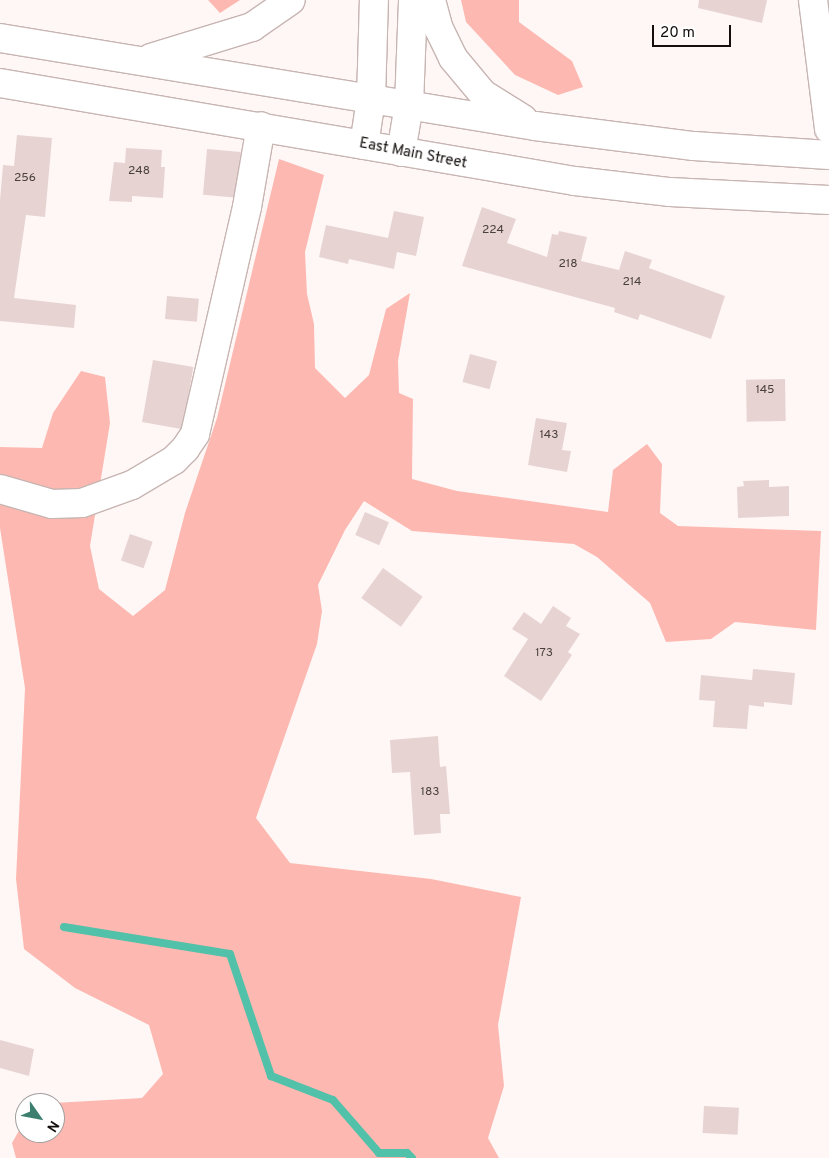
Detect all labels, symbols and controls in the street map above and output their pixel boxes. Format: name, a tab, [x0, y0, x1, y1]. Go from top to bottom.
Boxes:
scale bar	[654, 15, 733, 47]
text: 20 m	[660, 24, 695, 43]
street label: East Main Street	[358, 135, 468, 173]
house number: 248	[128, 165, 150, 179]
house number: 256	[14, 172, 36, 186]
house number: 224	[482, 224, 504, 238]
house number: 218	[558, 258, 578, 272]
house number: 214	[622, 276, 642, 290]
house number: 145	[755, 384, 775, 398]
house number: 143	[540, 429, 558, 443]
house number: 173	[535, 647, 553, 661]
house number: 183	[420, 786, 440, 800]
north arrow	[15, 1093, 65, 1143]
text: N	[42, 1117, 62, 1135]

